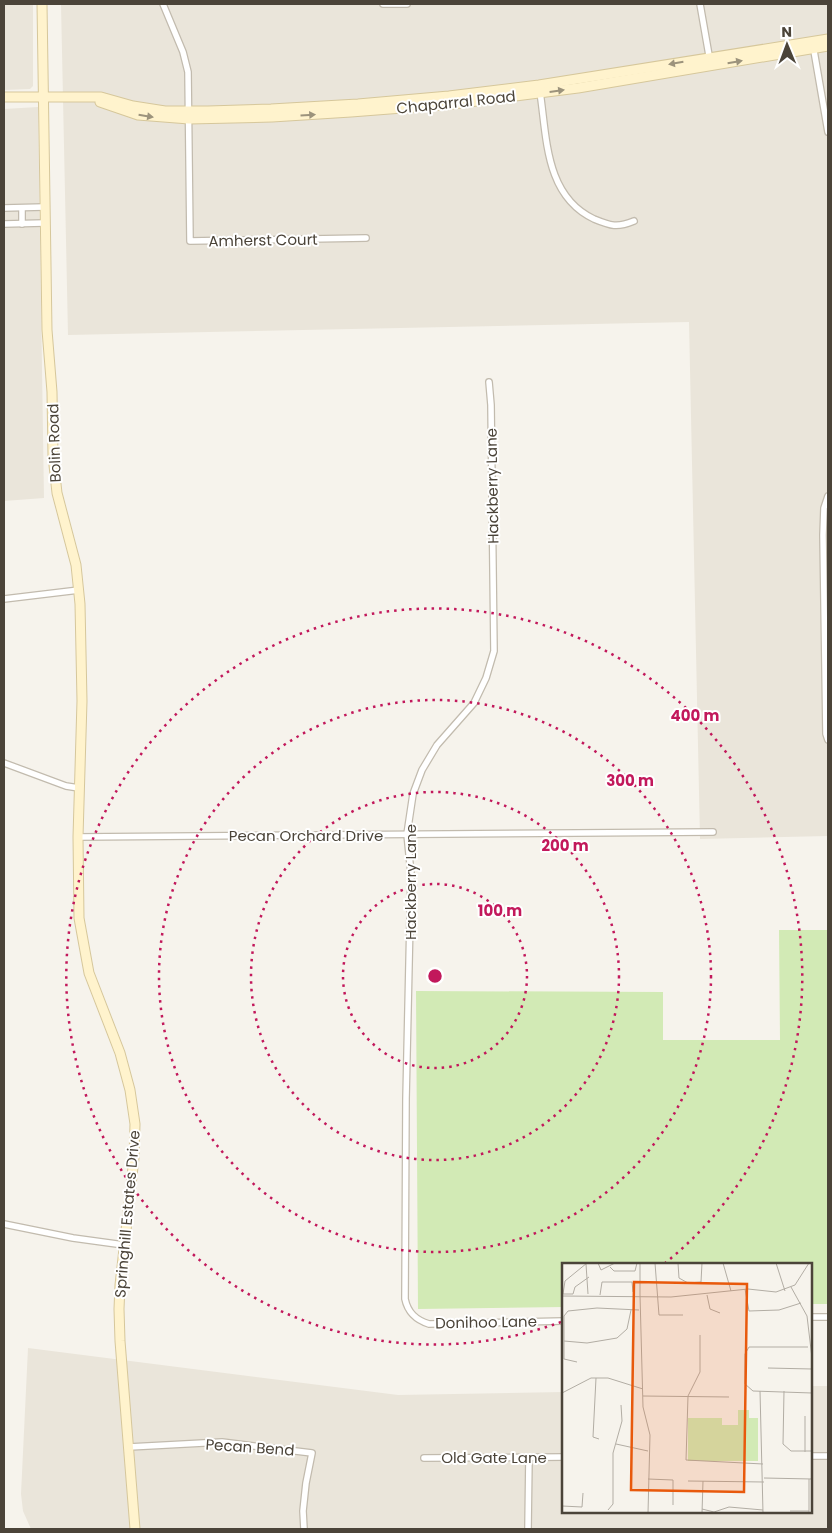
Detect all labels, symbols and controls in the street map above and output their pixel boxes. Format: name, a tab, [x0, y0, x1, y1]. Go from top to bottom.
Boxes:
north arrow	[762, 20, 812, 70]
text: N	[781, 22, 792, 42]
one-way arrow	[727, 57, 743, 65]
one-way arrow	[668, 59, 684, 67]
street label: Chaparral Road	[395, 85, 517, 119]
one-way arrow	[549, 86, 565, 94]
one-way arrow	[301, 111, 317, 119]
one-way arrow	[138, 112, 154, 120]
street label: Amherst Court	[208, 229, 318, 251]
street label: Bolin Road	[42, 403, 66, 483]
street label: Hackberry Lane	[480, 428, 504, 544]
text: 400 m	[671, 705, 720, 726]
text: 300 m	[606, 770, 654, 791]
street label: Hackberry Lane	[400, 824, 421, 940]
street label: Pecan Orchard Drive	[229, 825, 383, 846]
text: 200 m	[541, 835, 589, 856]
text: 100 m	[478, 900, 522, 921]
centre of rings	[426, 967, 444, 985]
street label: Springhill Estates Drive	[109, 1129, 145, 1299]
inset map	[562, 1263, 812, 1513]
street label: Donihoo Lane	[435, 1311, 537, 1333]
street label: Pecan Bend	[205, 1433, 295, 1461]
street label: Old Gate Lane	[441, 1447, 547, 1468]

